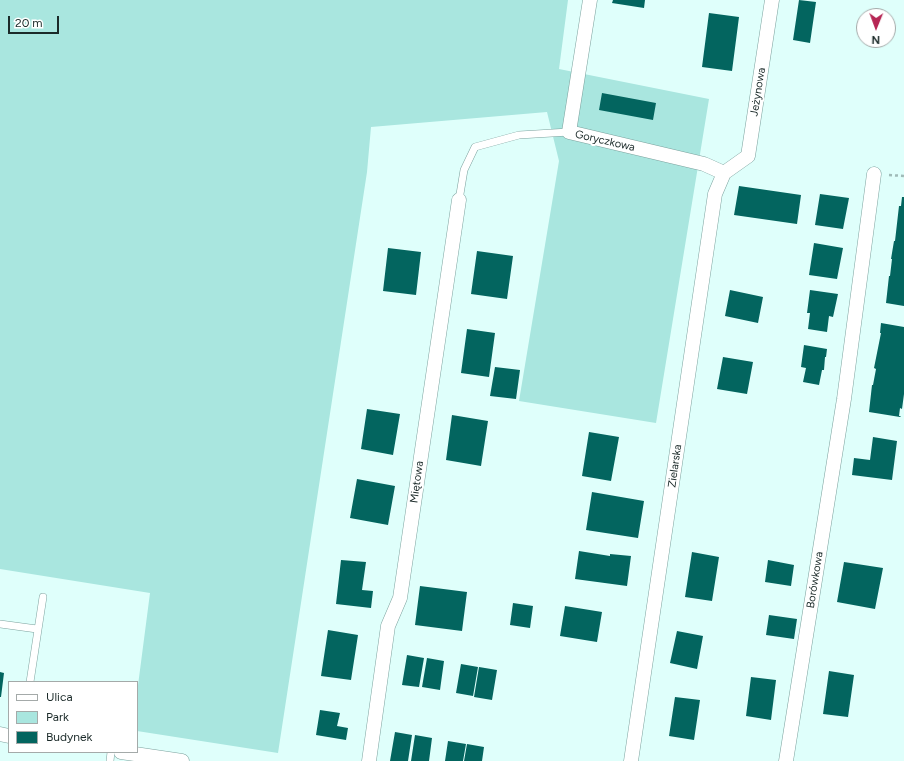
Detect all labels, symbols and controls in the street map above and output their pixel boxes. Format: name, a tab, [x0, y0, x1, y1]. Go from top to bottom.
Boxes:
scale bar	[10, 8, 61, 34]
north arrow	[856, 8, 896, 48]
text: 20 m	[15, 16, 43, 30]
text: N	[871, 33, 880, 46]
street label: Jeżynowa	[748, 67, 768, 117]
street label: Goryczkowa	[574, 128, 636, 154]
street label: Zielarska	[665, 444, 685, 488]
street label: Miętowa	[408, 460, 426, 504]
street label: Borówkowa	[804, 551, 826, 609]
legend	[8, 681, 138, 753]
text: Ulica	[46, 690, 73, 704]
text: Park	[46, 710, 69, 724]
text: Budynek	[46, 730, 92, 744]

